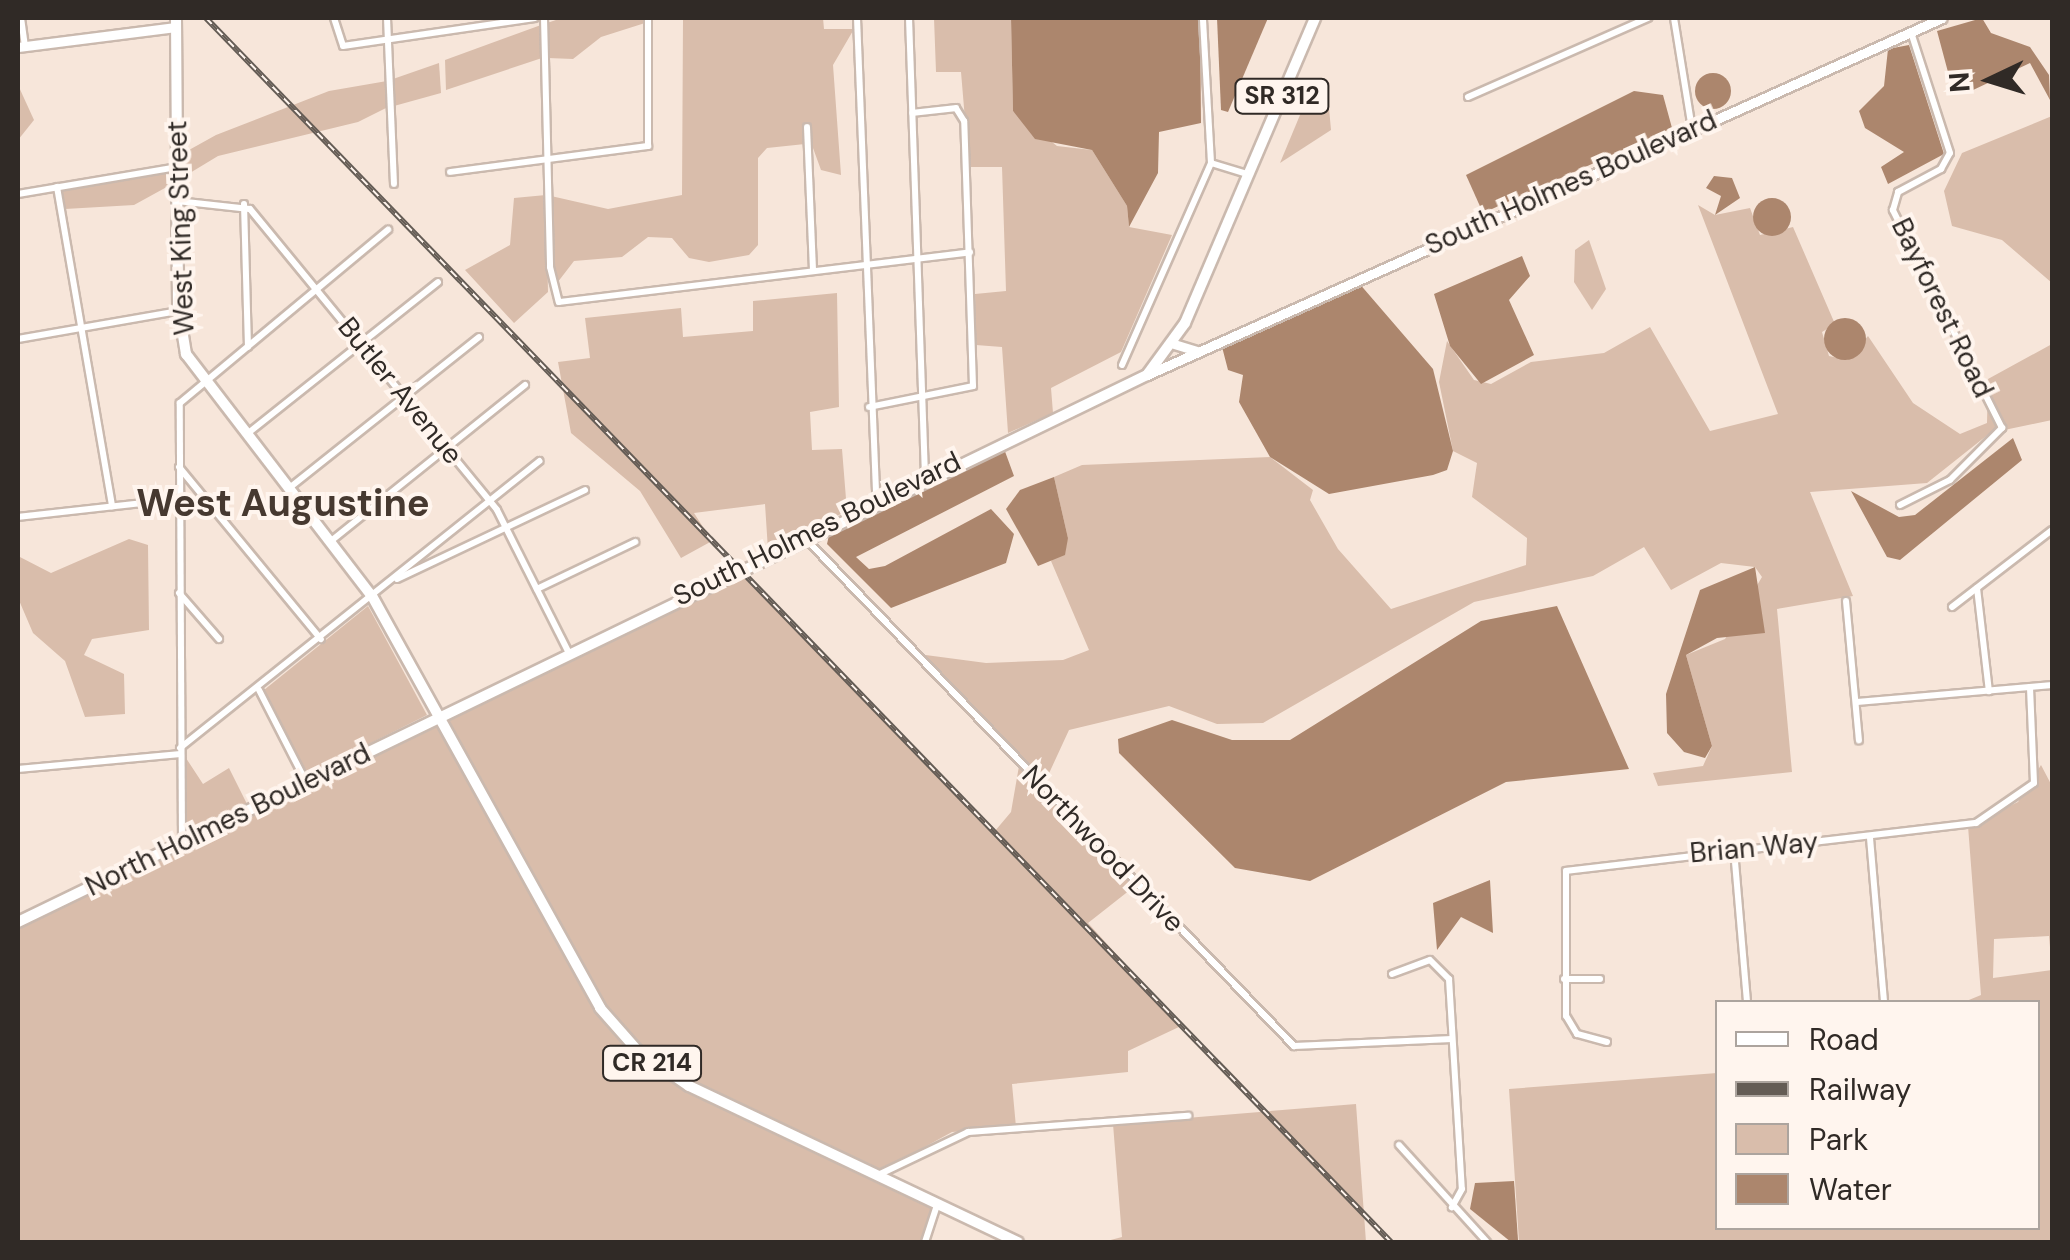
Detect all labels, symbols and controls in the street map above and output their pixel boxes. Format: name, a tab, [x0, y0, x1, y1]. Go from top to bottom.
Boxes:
north arrow	[1940, 30, 2040, 130]
text: N	[1940, 71, 1979, 94]
road number: SR 312	[1232, 76, 1332, 116]
street label: South Holmes Boulevard	[1420, 103, 1722, 263]
street label: West King Street	[160, 120, 202, 336]
street label: Bayforest Road	[1884, 213, 2000, 403]
street label: Butler Avenue	[331, 311, 469, 471]
street label: South Holmes Boulevard	[668, 445, 966, 613]
district label: West Augustine	[136, 481, 430, 527]
street label: North Holmes Boulevard	[80, 736, 376, 904]
street label: Northwood Drive	[1015, 759, 1191, 939]
street label: Brian Way	[1688, 826, 1820, 870]
legend	[1715, 1000, 2040, 1230]
text: Road	[1809, 1020, 1879, 1059]
road number: CR 214	[602, 1043, 702, 1083]
text: Railway	[1809, 1070, 1912, 1109]
text: Park	[1809, 1120, 1868, 1159]
text: Water	[1809, 1170, 1892, 1209]

